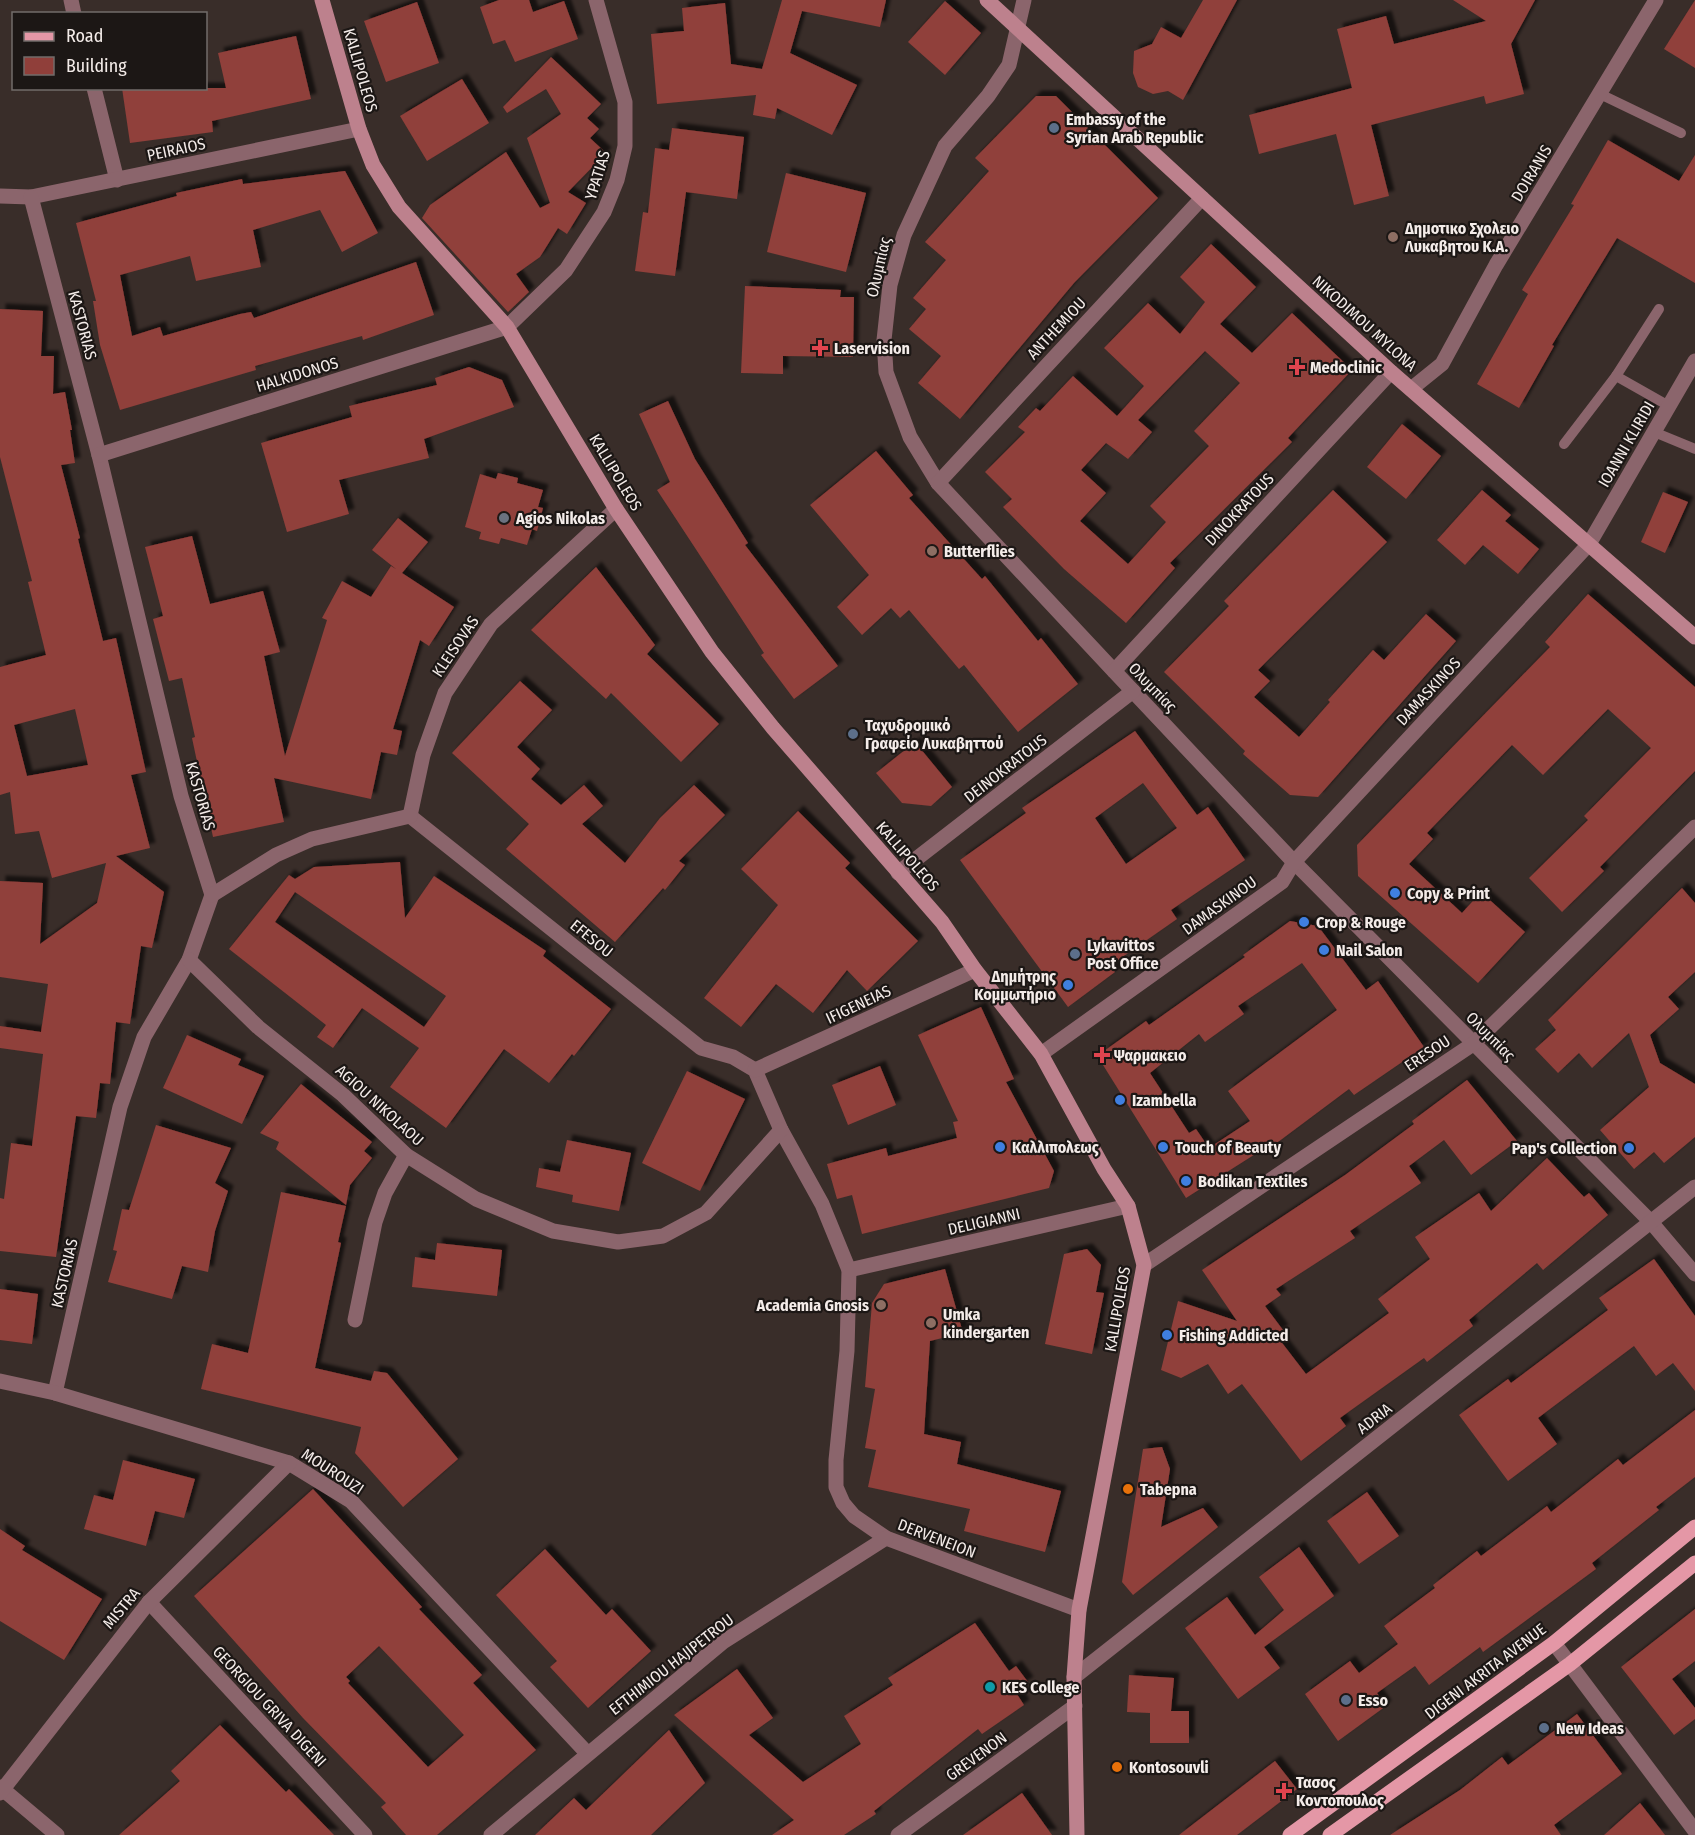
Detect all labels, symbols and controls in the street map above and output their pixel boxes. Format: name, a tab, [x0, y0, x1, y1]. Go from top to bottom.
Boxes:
legend	[12, 12, 207, 90]
text: Road	[66, 25, 103, 47]
street label: KALLIPOLEOS	[340, 26, 382, 114]
text: Building	[66, 55, 127, 77]
place label: Embassy of the Syrian Arab Republic	[1066, 110, 1204, 147]
marker: Embassy of the Syrian Arab Republic	[1047, 121, 1061, 135]
street label: PEIRAIOS	[145, 134, 207, 165]
street label: DOIRANIS	[1507, 142, 1556, 205]
street label: YPATIAS	[581, 148, 614, 202]
place label: Δημοτικο Σχολειο Λυκαβητου Κ.Α.	[1404, 219, 1519, 256]
marker: Δημοτικο Σχολειο Λυκαβητου Κ.Α.	[1386, 230, 1400, 244]
street label: Ολυμπίας	[862, 235, 895, 299]
street label: NIKODIMOU MYLONA	[1309, 272, 1421, 376]
street label: KASTORIAS	[64, 289, 101, 362]
street label: ANTHEMIOU	[1023, 293, 1090, 363]
marker: Laservision	[811, 339, 829, 357]
place label: Laservision	[834, 339, 910, 358]
street label: HALKIDONOS	[254, 353, 341, 396]
marker: Medoclinic	[1288, 358, 1306, 376]
place label: Medoclinic	[1310, 358, 1382, 377]
street label: IOANNI KLIRIDI	[1594, 398, 1659, 491]
street label: KALLIPOLEOS	[585, 430, 646, 514]
street label: DINOKRATOUS	[1201, 469, 1278, 550]
place label: Agios Nikolas	[515, 509, 605, 528]
marker: Agios Nikolas	[497, 511, 511, 525]
place label: Butterflies	[944, 542, 1015, 561]
marker: Butterflies	[925, 544, 939, 558]
street label: KLEISOVAS	[428, 612, 483, 680]
street label: DAMASKINOS	[1392, 654, 1465, 729]
street label: Ολυμπίας	[1125, 659, 1181, 716]
place label: Ταχυδρομικό Γραφείο Λυκαβηττού	[865, 716, 1003, 753]
marker: Ταχυδρομικό Γραφείο Λυκαβηττού	[846, 727, 860, 741]
street label: DEINOKRATOUS	[960, 730, 1050, 807]
street label: KASTORIAS	[182, 760, 219, 833]
street label: KALLIPOLEOS	[872, 818, 943, 895]
street label: DAMASKINOU	[1178, 872, 1260, 939]
place label: Copy & Print	[1407, 884, 1490, 903]
marker: Copy & Print	[1388, 886, 1402, 900]
place label: Crop & Rouge	[1316, 913, 1406, 932]
marker: Crop & Rouge	[1297, 915, 1311, 929]
street label: EFESOU	[567, 916, 617, 961]
place label: Lykavittos Post Office	[1087, 936, 1159, 973]
place label: Nail Salon	[1336, 941, 1403, 960]
marker: Nail Salon	[1317, 943, 1331, 957]
marker: Lykavittos Post Office	[1068, 947, 1082, 961]
place label: Δημήτρης Κομμωτήριο	[974, 967, 1056, 1004]
marker: Δημήτρης Κομμωτήριο	[1061, 978, 1075, 992]
street label: IFIGENEIAS	[823, 981, 894, 1028]
street label: Ολυμπίας	[1462, 1008, 1519, 1065]
street label: ERESOU	[1401, 1031, 1454, 1076]
place label: Ψαρμακειο	[1114, 1046, 1187, 1065]
marker: Ψαρμακειο	[1095, 1048, 1109, 1062]
street label: AGIOU NIKOLAOU	[332, 1061, 428, 1150]
place label: Izambella	[1132, 1091, 1196, 1110]
marker: Izambella	[1113, 1093, 1127, 1107]
place label: Καλλιπολεως	[1012, 1138, 1099, 1157]
place label: Touch of Beauty	[1175, 1138, 1281, 1157]
place label: Pap's Collection	[1512, 1139, 1617, 1158]
marker: Καλλιπολεως	[993, 1140, 1007, 1154]
marker: Touch of Beauty	[1156, 1140, 1170, 1154]
marker: Pap's Collection	[1622, 1141, 1636, 1155]
place label: Bodikan Textiles	[1198, 1172, 1307, 1191]
marker: Bodikan Textiles	[1179, 1174, 1193, 1188]
street label: DELIGIANNI	[946, 1204, 1022, 1239]
street label: KASTORIAS	[47, 1237, 82, 1310]
street label: KALLIPOLEOS	[1101, 1265, 1134, 1353]
place label: Academia Gnosis	[756, 1296, 869, 1315]
marker: Academia Gnosis	[874, 1298, 888, 1312]
place label: Umka kindergarten	[943, 1305, 1029, 1342]
marker: Umka kindergarten	[924, 1316, 938, 1330]
place label: Fishing Addicted	[1179, 1326, 1288, 1345]
marker: Fishing Addicted	[1160, 1328, 1174, 1342]
street label: ADRIA	[1353, 1399, 1396, 1438]
street label: MOUROUZI	[298, 1444, 367, 1499]
place label: Tabepna	[1140, 1480, 1197, 1499]
marker: Tabepna	[1121, 1482, 1135, 1496]
street label: DERVENEION	[895, 1515, 979, 1562]
street label: MISTRA	[99, 1584, 144, 1633]
street label: EFTHIMIOU HAJIPETROU	[605, 1610, 737, 1719]
street label: DIGENI AKRITA AVENUE	[1421, 1620, 1550, 1723]
street label: GEORGIOU GRIVA DIGENI	[209, 1642, 330, 1771]
place label: KES College	[1002, 1678, 1079, 1697]
marker: KES College	[983, 1680, 997, 1694]
place label: Esso	[1358, 1691, 1388, 1710]
marker: Esso	[1339, 1693, 1353, 1707]
place label: New Ideas	[1556, 1719, 1624, 1738]
marker: New Ideas	[1537, 1721, 1551, 1735]
street label: GREVENON	[942, 1728, 1010, 1785]
place label: Kontosouvli	[1129, 1758, 1209, 1777]
marker: Kontosouvli	[1110, 1760, 1124, 1774]
place label: Τασος Κοντοπουλος	[1296, 1773, 1384, 1810]
marker: Τασος Κοντοπουλος	[1277, 1784, 1291, 1798]

